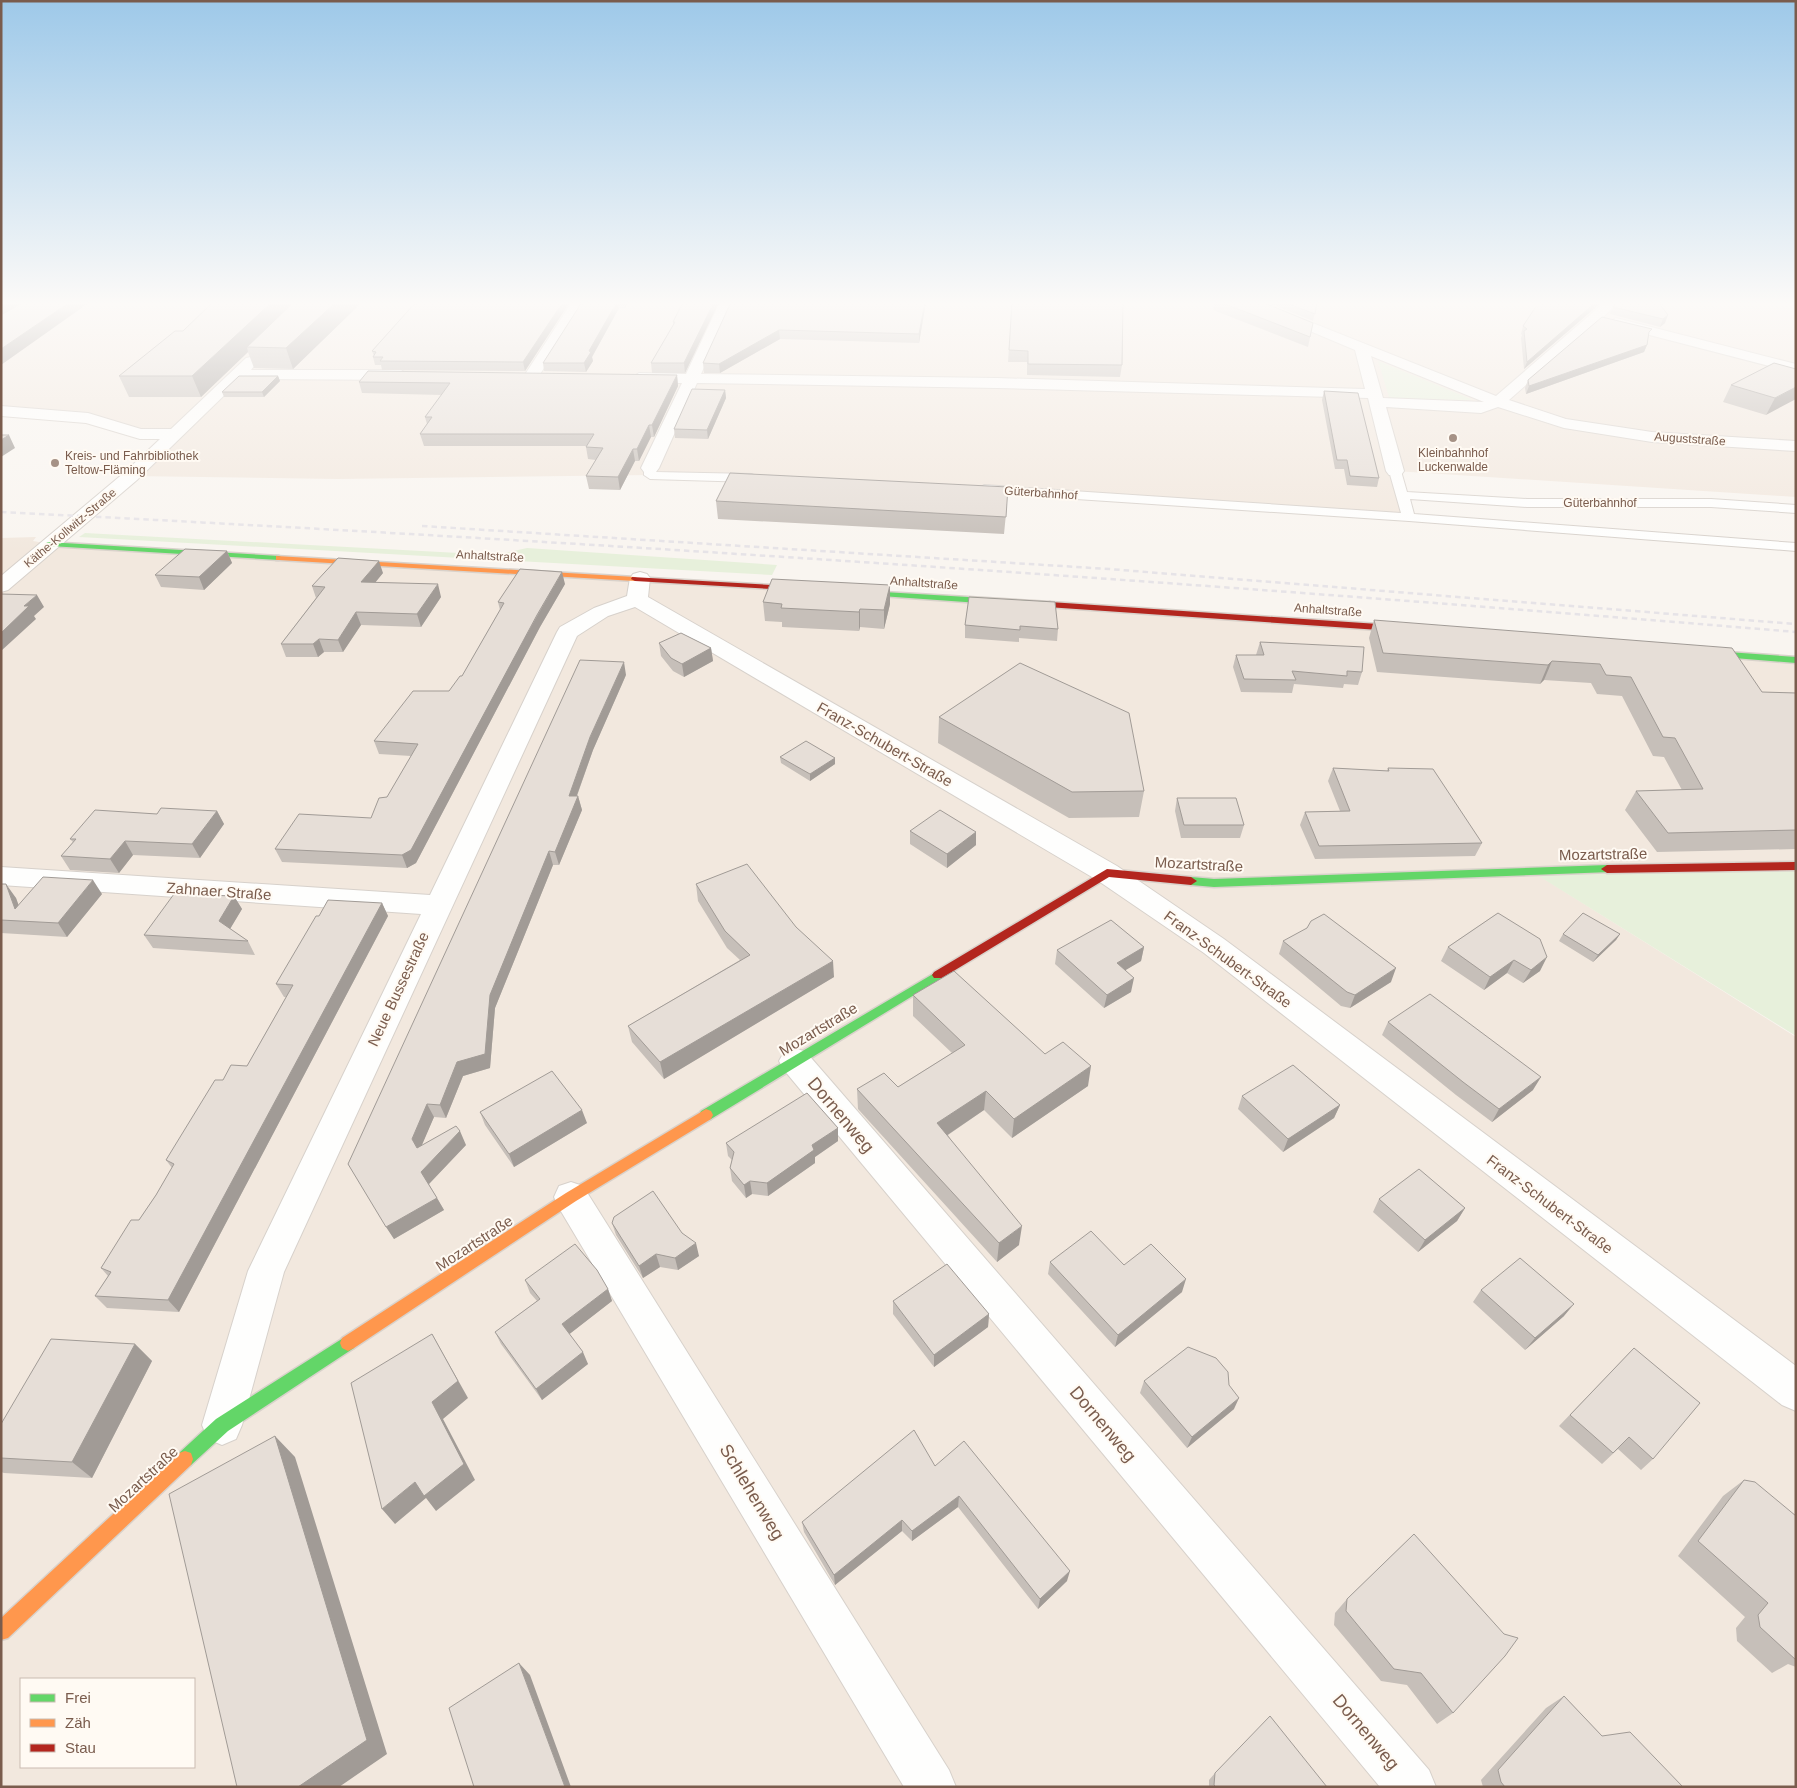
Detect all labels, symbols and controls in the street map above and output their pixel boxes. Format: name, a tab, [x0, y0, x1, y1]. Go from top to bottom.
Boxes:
street label: Auguststraße	[1654, 430, 1726, 448]
marker: Kleinbahnhof Luckenwalde	[1447, 432, 1459, 444]
place label: Kleinbahnhof Luckenwalde	[1418, 446, 1489, 474]
place label: Kreis- und Fahrbibliothek Teltow-Fläming	[65, 449, 199, 477]
marker: Kreis- und Fahrbibliothek Teltow-Fläming	[49, 457, 61, 469]
street label: Güterbahnhof	[1004, 483, 1079, 503]
street label: Käthe-Kollwitz-Straße	[21, 485, 119, 571]
street label: Güterbahnhof	[1563, 496, 1637, 510]
street label: Anhaltstraße	[456, 547, 525, 565]
street label: Anhaltstraße	[890, 574, 959, 592]
street label: Anhaltstraße	[1294, 601, 1363, 619]
street label: Franz-Schubert-Straße	[814, 698, 956, 790]
street label: Mozartstraße	[1559, 845, 1647, 863]
street label: Mozartstraße	[1154, 853, 1244, 875]
street label: Zahnaer Straße	[166, 879, 272, 903]
street label: Franz-Schubert-Straße	[1161, 907, 1295, 1011]
street label: Neue Bussestraße	[364, 929, 432, 1049]
street label: Mozartstraße	[776, 999, 860, 1059]
street label: Dornenweg	[804, 1073, 878, 1157]
street label: Franz-Schubert-Straße	[1484, 1151, 1616, 1257]
street label: Mozartstraße	[432, 1212, 516, 1274]
street label: Dornenweg	[1066, 1382, 1140, 1466]
street label: Schlehenweg	[716, 1441, 788, 1543]
street label: Mozartstraße	[105, 1443, 181, 1515]
legend	[20, 1678, 195, 1768]
text: Frei	[65, 1689, 91, 1706]
street label: Dornenweg	[1329, 1690, 1403, 1774]
text: Zäh	[65, 1714, 91, 1731]
text: Stau	[65, 1739, 96, 1756]

